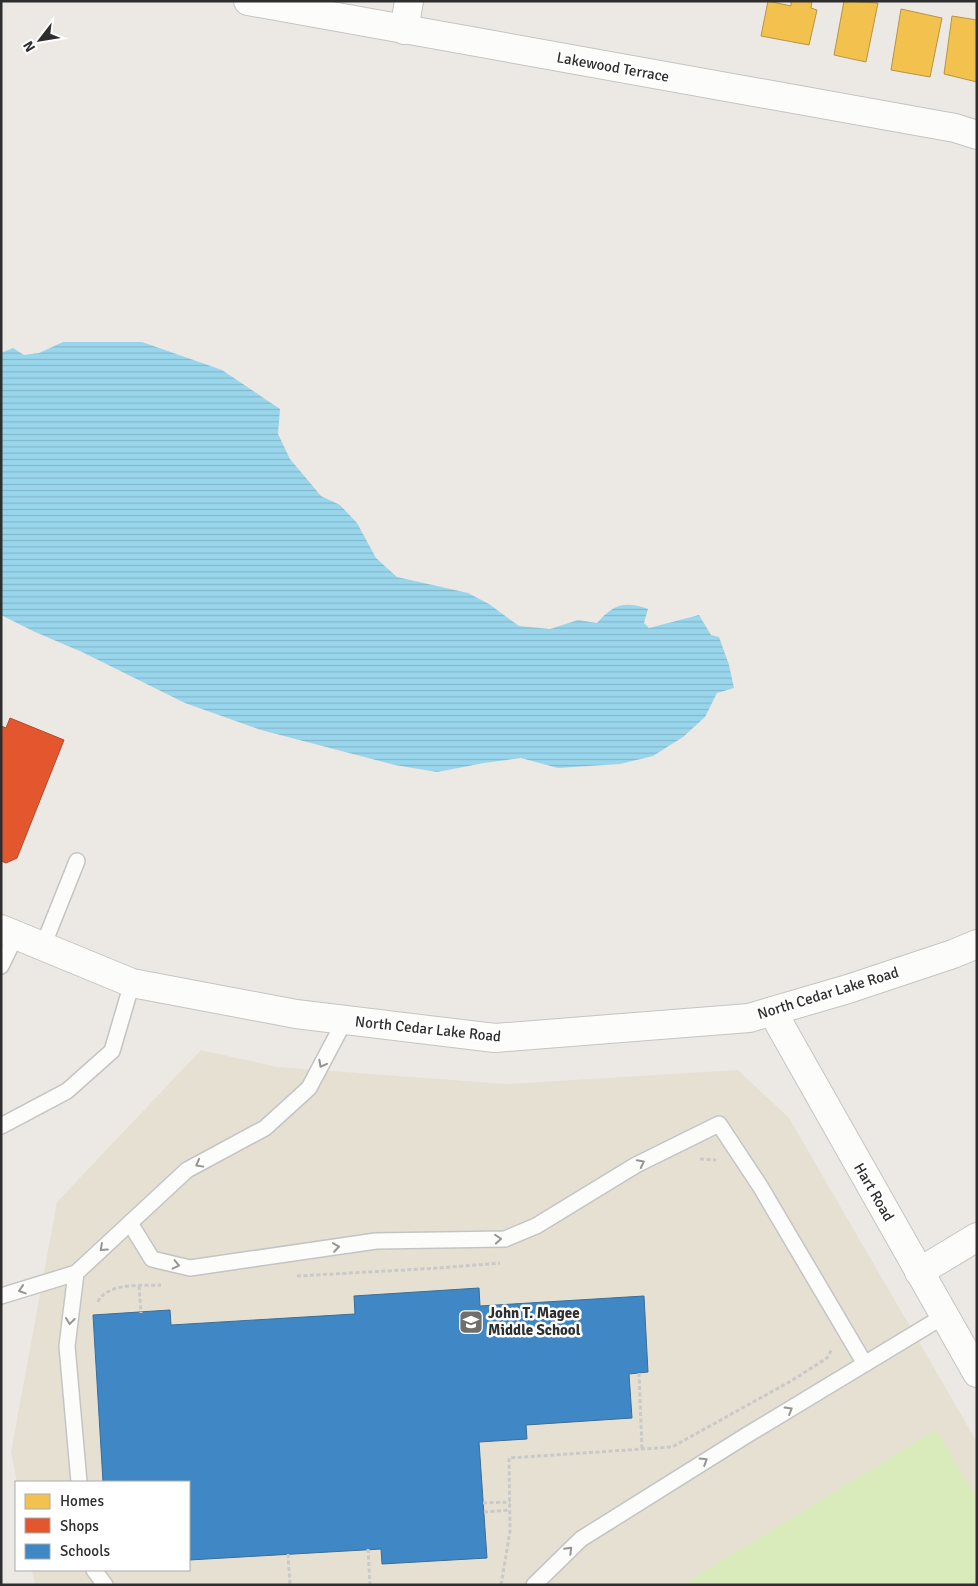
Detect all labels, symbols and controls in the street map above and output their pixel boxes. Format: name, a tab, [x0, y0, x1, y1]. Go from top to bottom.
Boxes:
north arrow	[15, 15, 65, 65]
text: N	[19, 38, 39, 55]
street label: Lakewood Terrace	[555, 48, 671, 86]
street label: North Cedar Lake Road	[755, 963, 901, 1023]
street label: North Cedar Lake Road	[354, 1012, 502, 1046]
one-way arrow	[318, 1058, 328, 1067]
one-way arrow	[195, 1158, 204, 1168]
one-way arrow	[635, 1159, 644, 1169]
street label: Hart Road	[850, 1160, 898, 1224]
one-way arrow	[495, 1234, 503, 1245]
one-way arrow	[100, 1242, 109, 1251]
one-way arrow	[333, 1242, 341, 1253]
one-way arrow	[171, 1259, 180, 1269]
one-way arrow	[18, 1284, 27, 1294]
place label: John T. Magee Middle School	[488, 1304, 581, 1339]
school or university icon: John T. Magee Middle School	[458, 1309, 484, 1335]
one-way arrow	[65, 1317, 76, 1325]
one-way arrow	[783, 1406, 792, 1416]
one-way arrow	[699, 1458, 708, 1468]
legend	[15, 1481, 190, 1571]
text: Homes	[60, 1492, 104, 1510]
text: Shops	[60, 1517, 99, 1535]
text: Schools	[60, 1542, 111, 1560]
one-way arrow	[563, 1547, 572, 1556]

